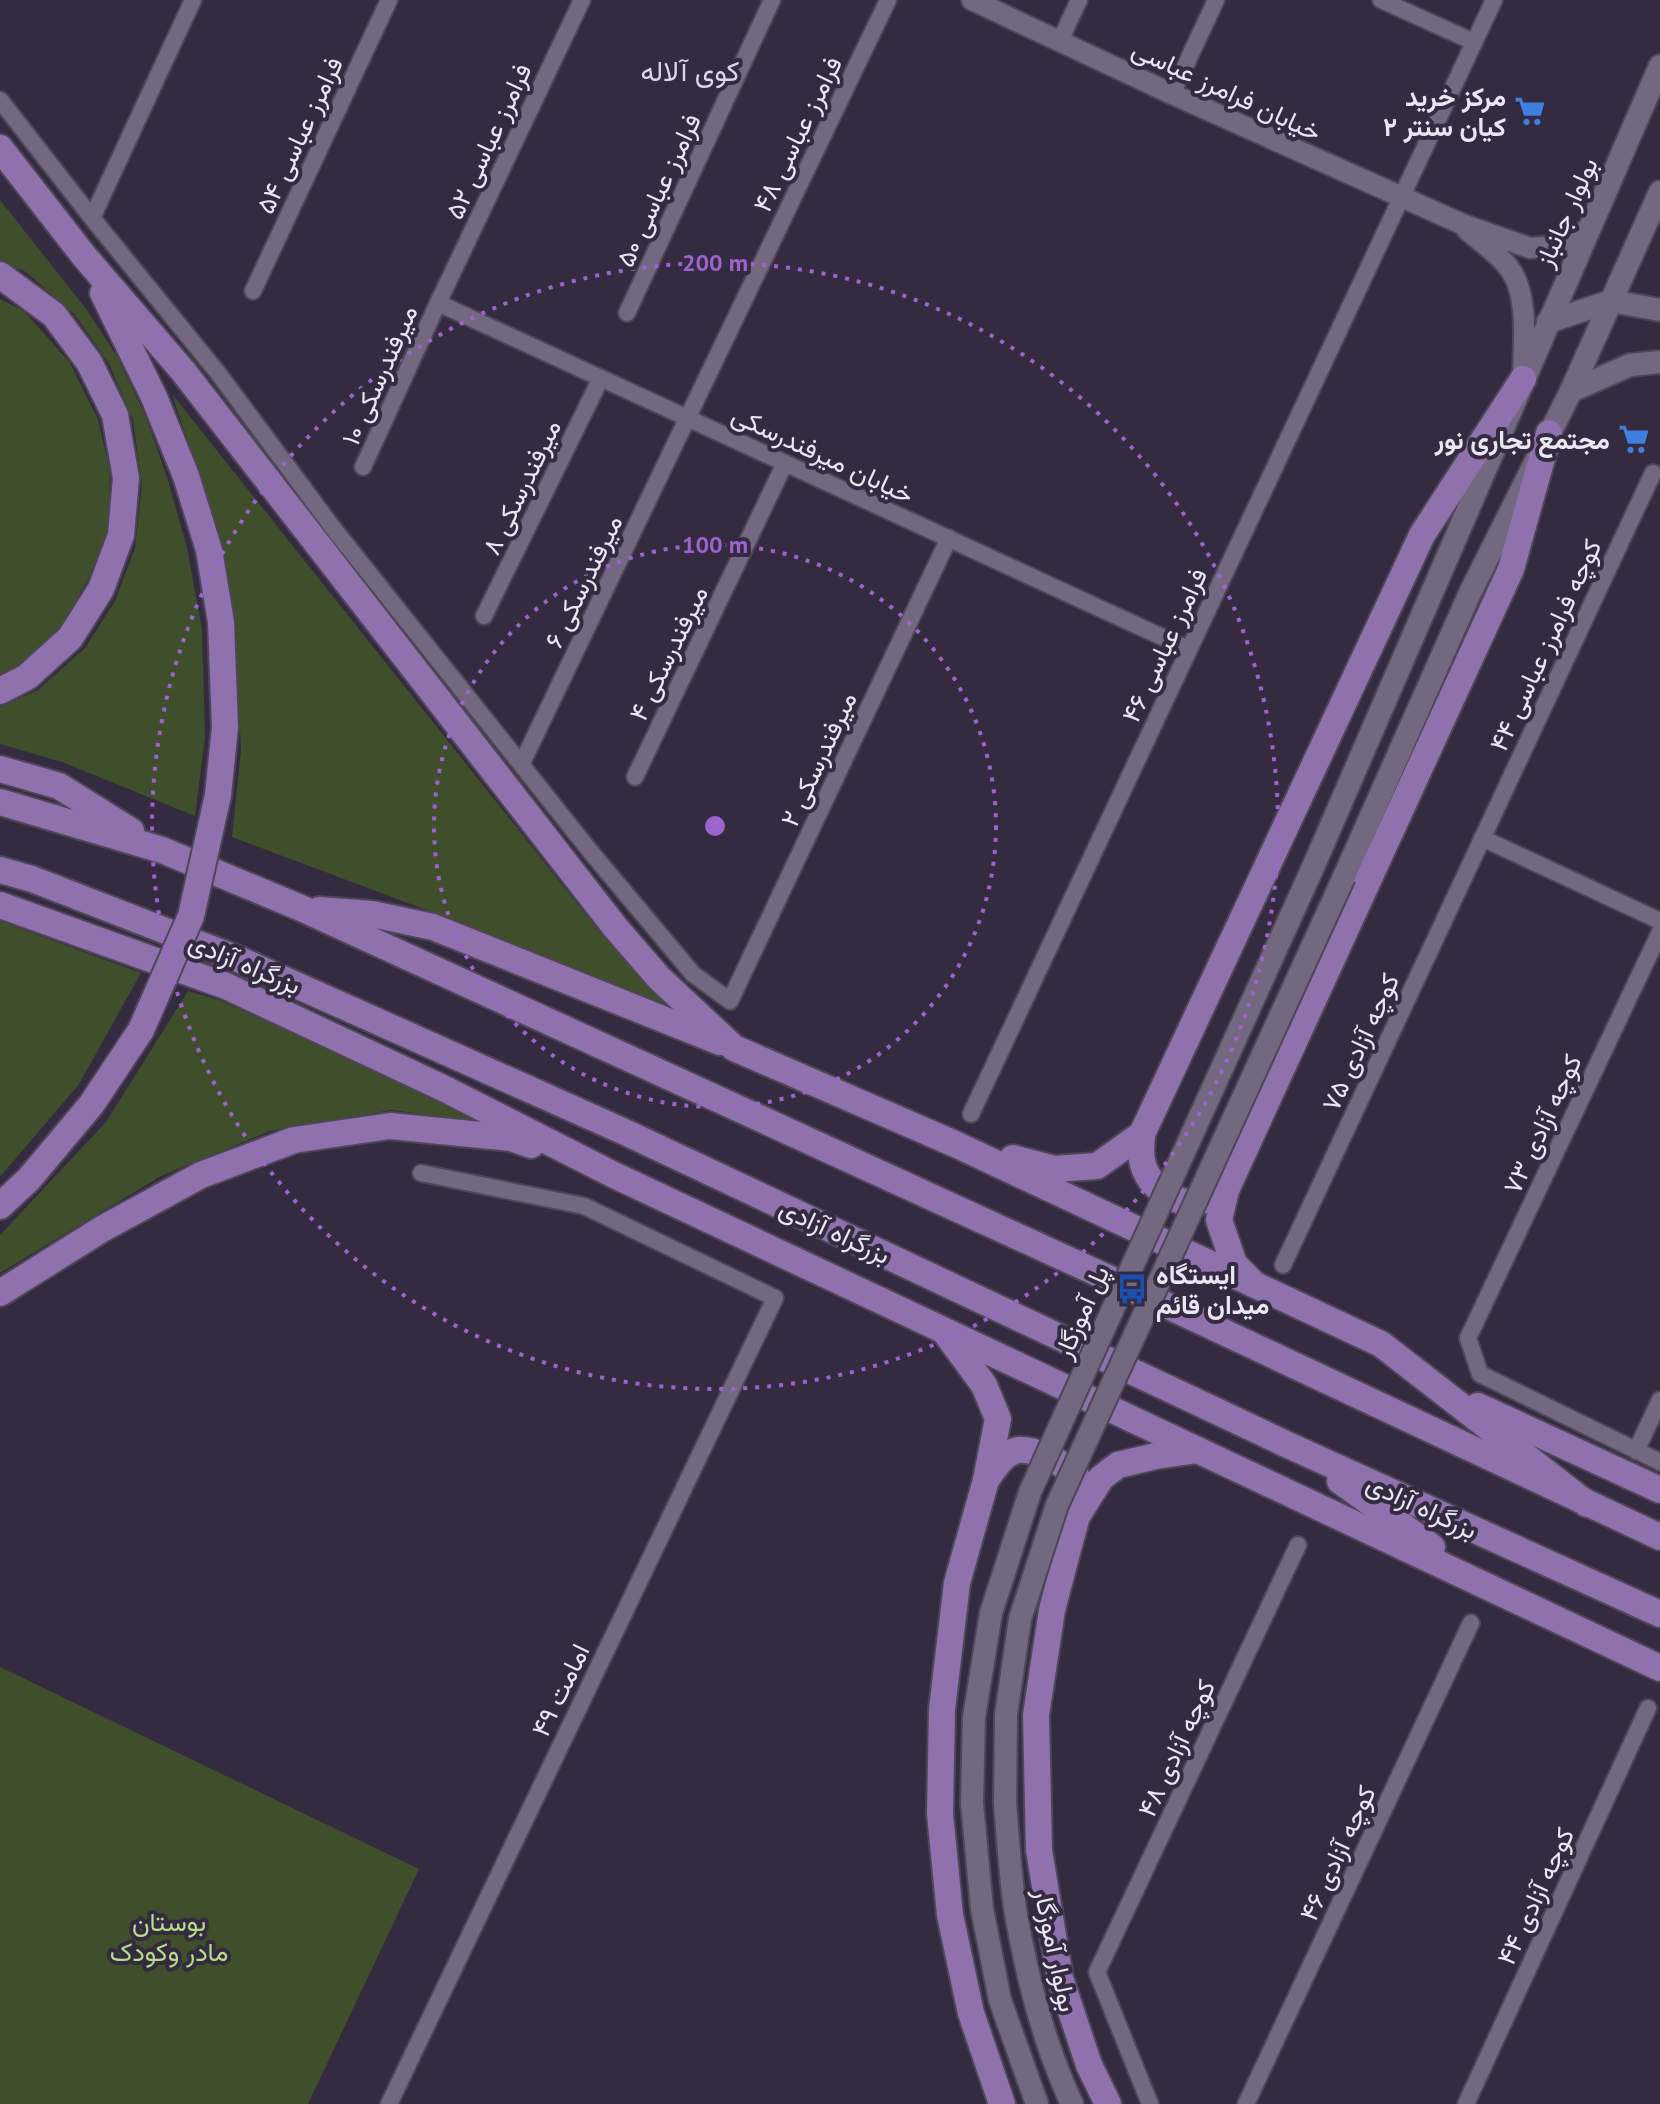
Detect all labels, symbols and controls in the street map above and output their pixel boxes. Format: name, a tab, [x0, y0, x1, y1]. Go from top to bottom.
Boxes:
street label: خیابان فرامرز عباسی	[1127, 32, 1327, 148]
street label: فرامرز عباسی ۵۴	[248, 51, 350, 219]
street label: فرامرز عباسی ۴۸	[745, 51, 849, 217]
district label: کوی آلاله	[641, 52, 739, 89]
street label: فرامرز عباسی ۵۲	[438, 58, 538, 224]
place label: مرکز خرید کیان سنتر ۲	[1383, 80, 1506, 143]
supermarket icon: مرکز خرید کیان سنتر ۲	[1513, 94, 1547, 128]
street label: فرامرز عباسی ۵۰	[608, 108, 708, 272]
street label: بولوار جانباز	[1527, 152, 1605, 273]
text: 200 m	[682, 247, 748, 278]
street label: میرفندرسکی ۱۰	[333, 300, 425, 450]
street label: خیابان میرفندرسکی	[727, 397, 919, 511]
street label: میرفندرسکی ۸	[474, 414, 568, 560]
supermarket icon: مجتمع تجاری نور	[1617, 422, 1651, 456]
place label: مجتمع تجاری نور	[1434, 423, 1610, 458]
street label: میرفندرسکی ۶	[537, 509, 629, 653]
text: 100 m	[682, 529, 748, 560]
street label: کوچه فرامرز عباسی ۴۴	[1481, 534, 1610, 757]
street label: فرامرز عباسی ۴۶	[1114, 562, 1214, 728]
street label: میرفندرسکی ۴	[621, 580, 715, 726]
street label: میرفندرسکی ۲	[772, 686, 864, 832]
centre of rings	[701, 812, 729, 840]
street label: بزرگراه آزادی	[184, 925, 306, 1001]
street label: کوچه آزادی ۷۵	[1314, 968, 1408, 1117]
street label: کوچه آزادی ۷۳	[1495, 1049, 1591, 1200]
street label: بزرگراه آزادی	[774, 1191, 896, 1271]
place label: ایستگاه میدان قائم	[1156, 1258, 1269, 1322]
street label: پل آموزگار	[1045, 1260, 1118, 1365]
bus stop icon: ایستگاه میدان قائم	[1115, 1272, 1149, 1306]
street label: بزرگراه آزادی	[1361, 1466, 1483, 1546]
street label: امامت ۴۹	[523, 1638, 597, 1742]
street label: کوچه آزادی ۴۸	[1130, 1674, 1224, 1823]
street label: کوچه آزادی ۴۶	[1291, 1780, 1384, 1927]
street label: کوچه آزادی ۴۴	[1489, 1822, 1583, 1971]
street label: بولوار آموزگار	[1027, 1884, 1085, 2015]
park label: بوستان مادر وکودک	[110, 1905, 228, 1968]

